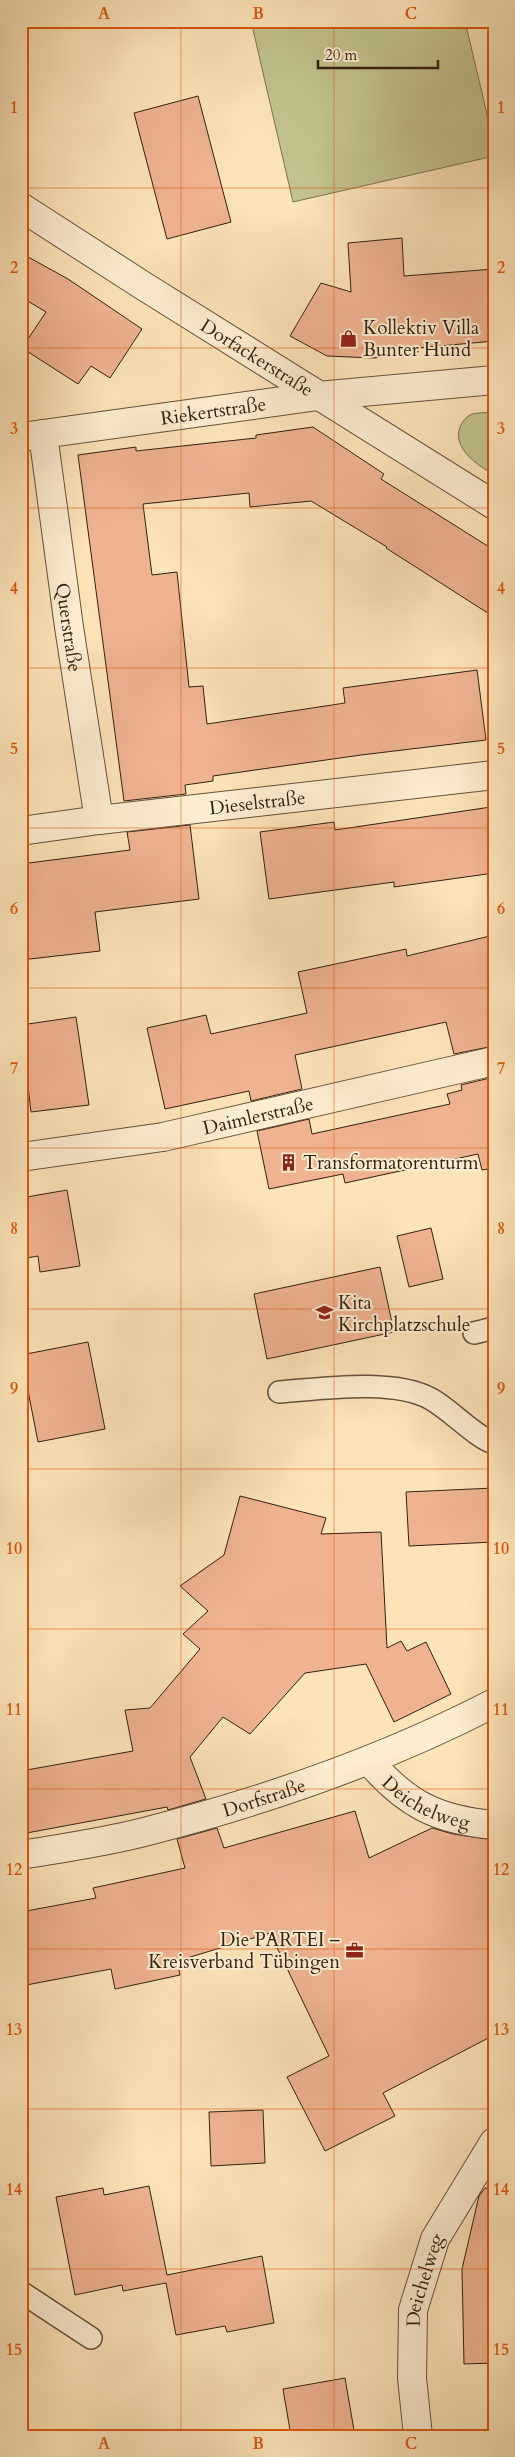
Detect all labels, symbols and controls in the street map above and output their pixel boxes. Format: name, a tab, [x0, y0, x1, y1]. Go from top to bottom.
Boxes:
text: A	[98, 3, 110, 25]
text: B	[252, 3, 264, 25]
text: C	[405, 3, 417, 25]
scale bar	[318, 38, 438, 70]
text: 20 m	[325, 45, 357, 65]
text: 1	[10, 97, 18, 119]
text: 1	[497, 97, 505, 119]
text: 2	[10, 257, 18, 279]
text: 2	[497, 257, 505, 279]
street label: Dorfackerstraße	[195, 313, 318, 403]
place label: Kollektiv Villa Bunter Hund	[363, 315, 479, 363]
shop icon: Kollektiv Villa Bunter Hund	[339, 328, 359, 348]
street label: Riekertstraße	[159, 391, 268, 432]
text: 3	[10, 418, 18, 440]
text: 3	[497, 418, 505, 440]
text: 4	[10, 578, 18, 600]
text: 4	[497, 578, 505, 600]
street label: Querstraße	[49, 581, 88, 674]
text: 5	[10, 738, 18, 760]
text: 5	[497, 738, 505, 760]
street label: Dieselstraße	[208, 785, 307, 821]
text: 6	[10, 898, 18, 920]
text: 6	[497, 898, 505, 920]
text: 7	[10, 1058, 18, 1080]
text: 7	[497, 1058, 505, 1080]
street label: Daimlerstraße	[200, 1091, 316, 1141]
place label: Transformatorenturm	[303, 1150, 479, 1176]
building icon: Transformatorenturm	[279, 1152, 299, 1172]
text: 8	[10, 1218, 18, 1240]
text: 8	[497, 1218, 505, 1240]
place label: Kita Kirchplatzschule	[338, 1290, 471, 1338]
school or university icon: Kita Kirchplatzschule	[314, 1303, 334, 1323]
text: 9	[10, 1378, 18, 1400]
text: 9	[497, 1378, 505, 1400]
text: 10	[6, 1538, 22, 1560]
text: 10	[493, 1538, 509, 1560]
text: 11	[6, 1699, 22, 1721]
text: 11	[493, 1699, 509, 1721]
street label: Deichelweg	[376, 1770, 472, 1836]
street label: Dorfstraße	[219, 1773, 309, 1824]
text: 12	[6, 1859, 22, 1881]
text: 12	[493, 1859, 509, 1881]
place label: Die PARTEI – Kreisverband Tübingen	[148, 1927, 341, 1975]
office icon: Die PARTEI – Kreisverband Tübingen	[344, 1940, 364, 1960]
text: 13	[6, 2019, 22, 2041]
text: 13	[493, 2019, 509, 2041]
text: 14	[6, 2179, 22, 2201]
text: 14	[493, 2179, 509, 2201]
street label: Deichelweg	[401, 2228, 450, 2327]
text: 15	[6, 2339, 22, 2361]
text: 15	[493, 2339, 509, 2361]
text: A	[98, 2433, 110, 2455]
text: B	[252, 2433, 264, 2455]
text: C	[405, 2433, 417, 2455]

